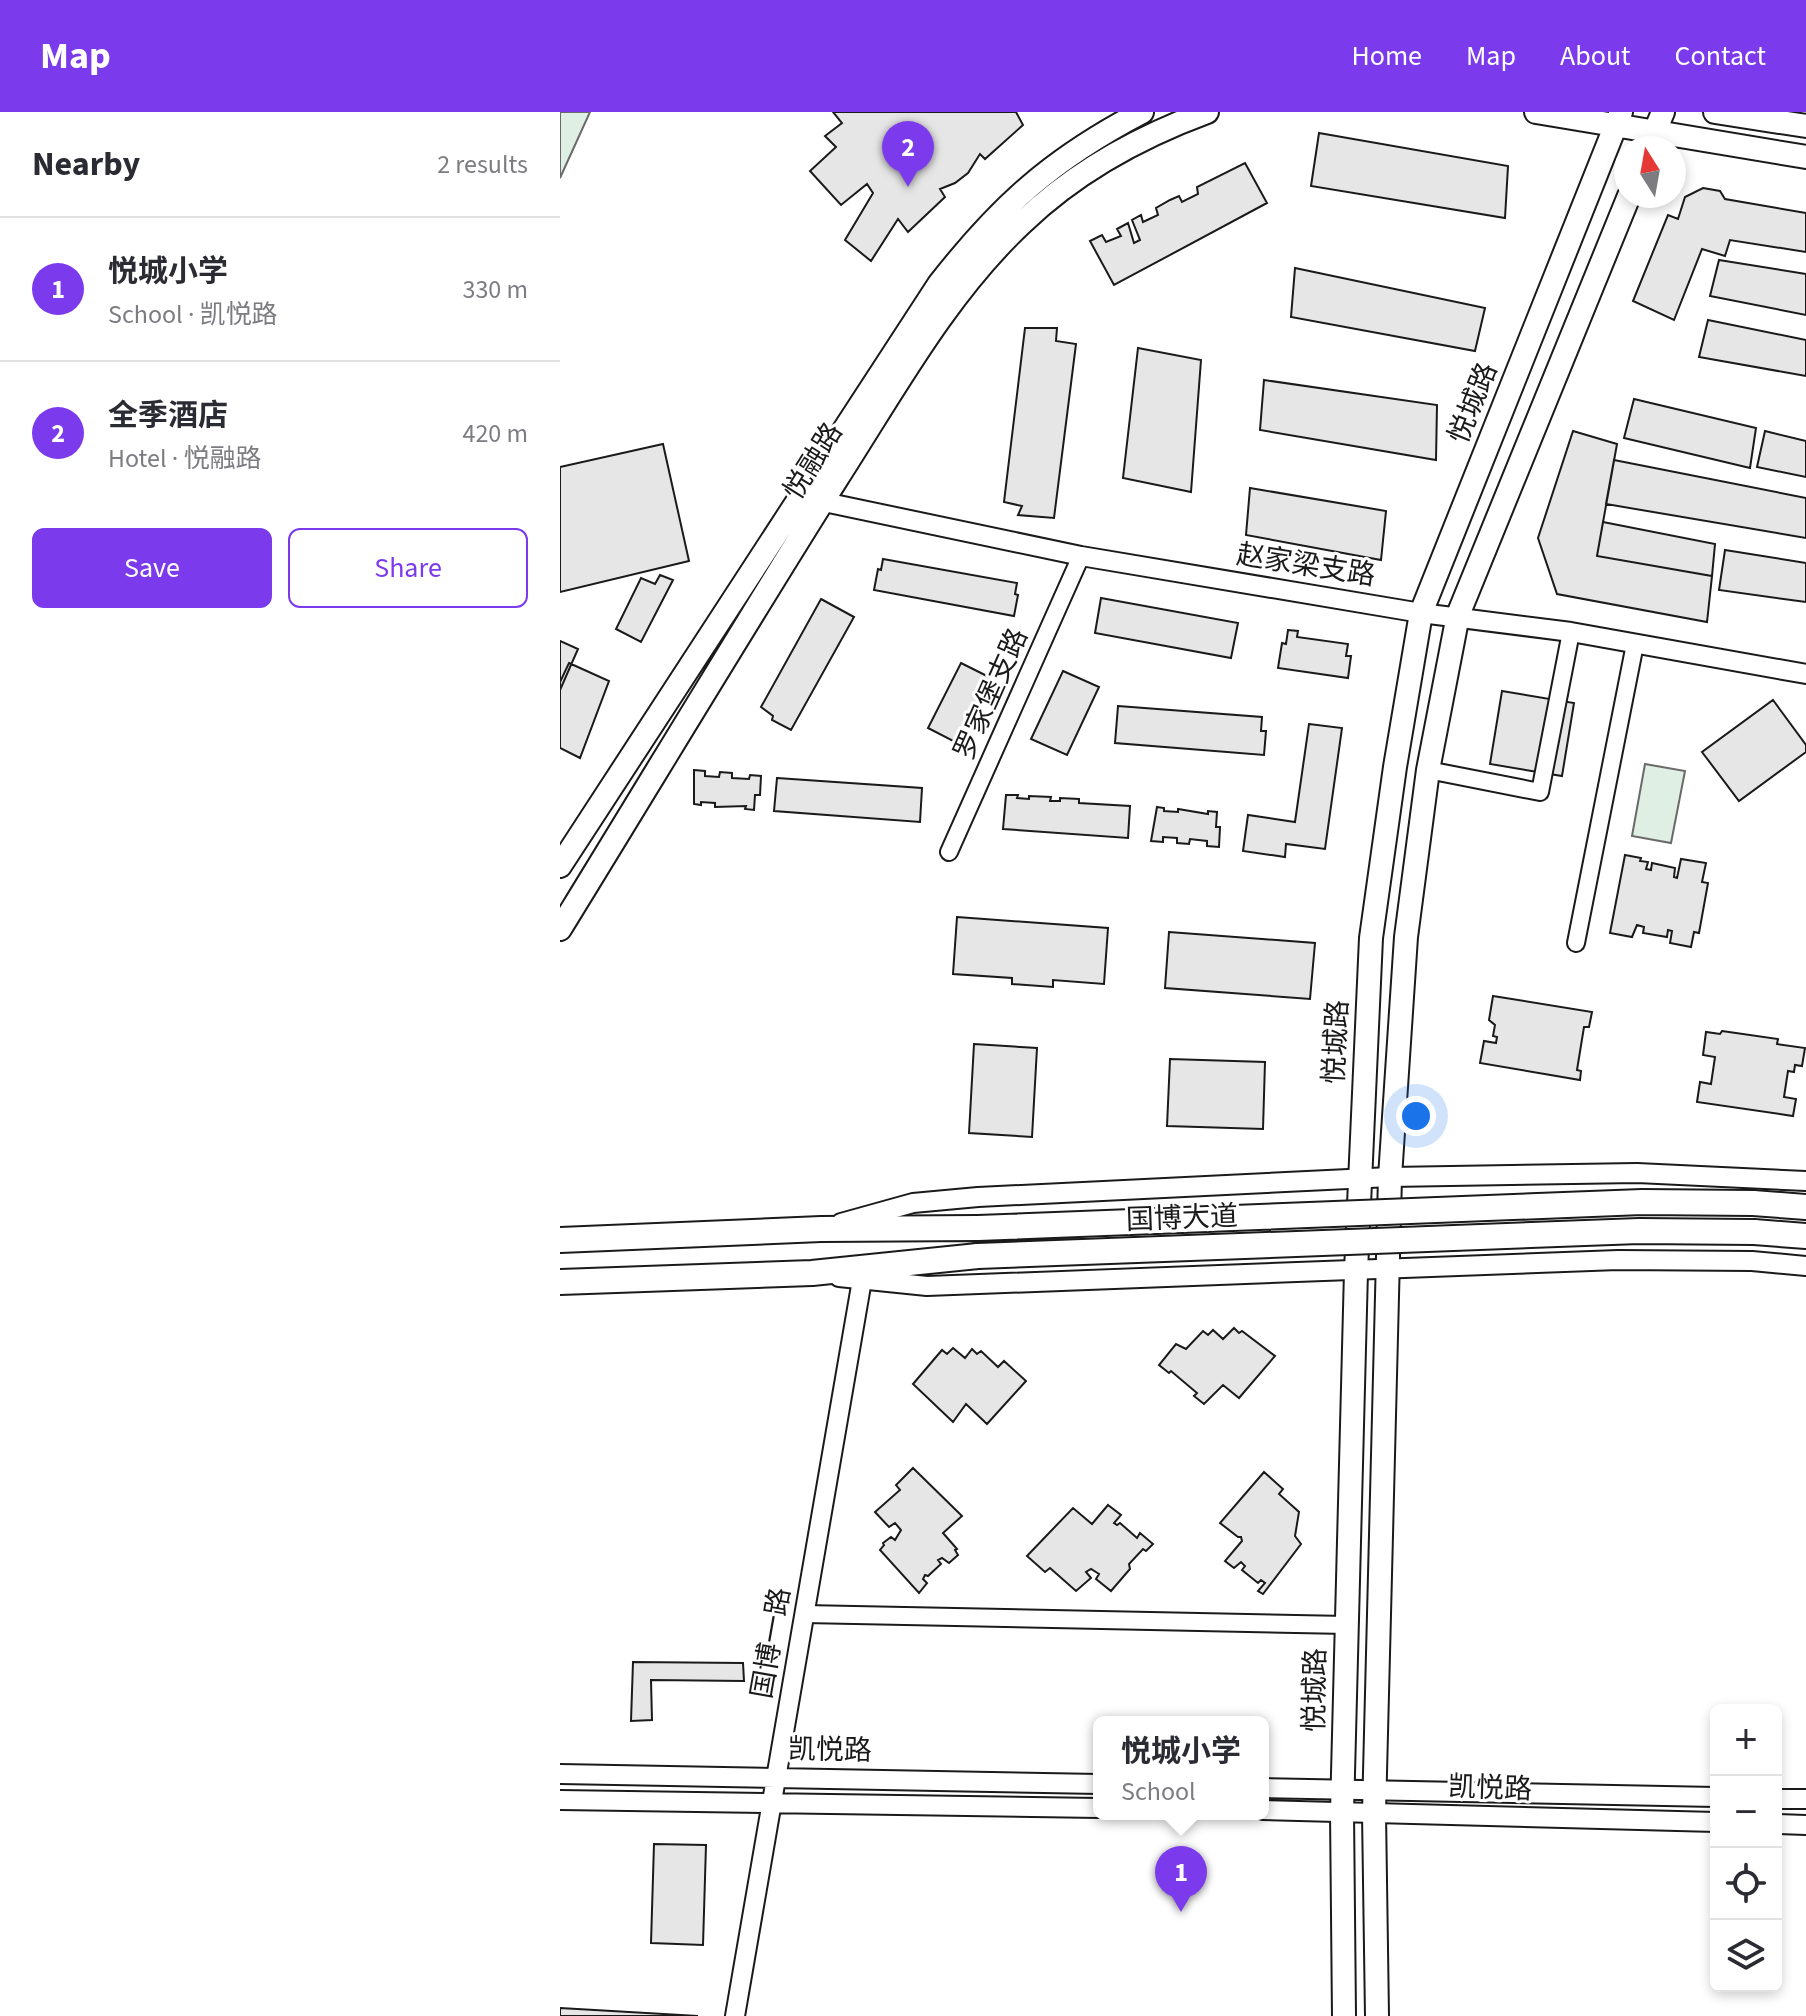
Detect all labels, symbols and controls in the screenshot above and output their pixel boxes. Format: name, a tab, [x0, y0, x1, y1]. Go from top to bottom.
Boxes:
text: Map	[40, 29, 111, 83]
text: Home	[1351, 36, 1422, 76]
text: Map	[1466, 36, 1516, 76]
text: About	[1560, 36, 1631, 76]
text: Contact	[1675, 36, 1766, 76]
pin: 2	[882, 121, 934, 187]
north arrow	[1614, 136, 1686, 208]
text: Nearby	[32, 140, 140, 189]
text: 2 results	[437, 146, 528, 183]
text: 悦城小学	[108, 250, 228, 293]
text: 1	[51, 271, 65, 308]
text: 330 m	[462, 271, 528, 308]
text: School · 凯悦路	[108, 296, 278, 333]
street label: 悦城路	[1439, 357, 1507, 449]
text: 全季酒店	[108, 394, 228, 437]
text: 2	[51, 415, 65, 452]
text: 420 m	[462, 415, 528, 452]
street label: 悦融路	[774, 415, 852, 507]
text: Hotel · 悦融路	[108, 440, 261, 477]
button: Save	[32, 528, 272, 608]
button: Share	[288, 528, 528, 608]
street label: 赵家梁支路	[1234, 534, 1378, 596]
street label: 罗家堡支路	[944, 622, 1038, 766]
street label: 悦城路	[1314, 999, 1358, 1085]
your location	[1396, 1096, 1436, 1136]
street label: 国博大道	[1125, 1196, 1239, 1240]
street label: 国博一路	[742, 1584, 800, 1702]
street label: 悦城路	[1294, 1648, 1336, 1732]
map controls	[1710, 1704, 1782, 1992]
button: +	[1710, 1704, 1782, 1776]
popup	[1093, 1716, 1269, 1820]
street label: 凯悦路	[788, 1729, 872, 1771]
text: 悦城小学	[1121, 1730, 1241, 1773]
street label: 凯悦路	[1447, 1767, 1533, 1809]
text: School	[1121, 1773, 1196, 1810]
button: −	[1710, 1776, 1782, 1848]
pin: 1	[1155, 1846, 1207, 1912]
button: locate	[1710, 1848, 1782, 1920]
button: layers	[1710, 1920, 1782, 1992]

